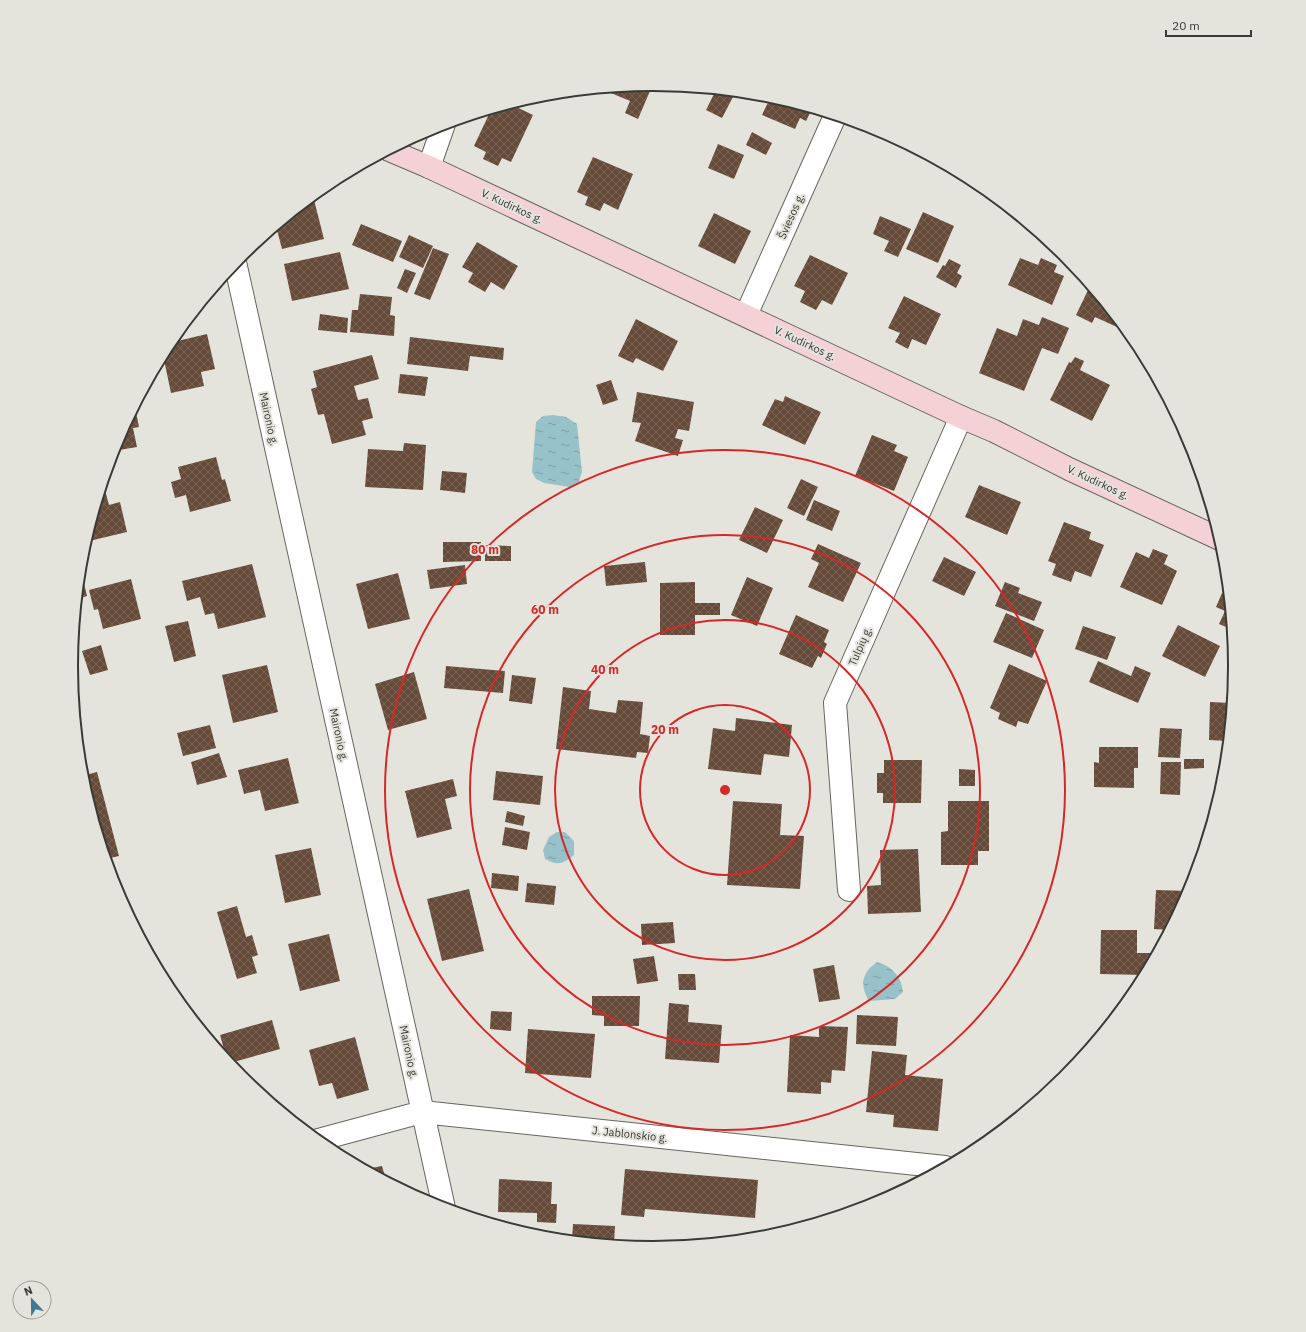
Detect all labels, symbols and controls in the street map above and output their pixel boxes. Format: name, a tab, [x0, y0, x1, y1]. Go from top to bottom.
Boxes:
scale bar	[1166, 12, 1251, 38]
text: 20 m	[1172, 18, 1200, 33]
street label: V. Kudirkos g.	[479, 186, 545, 226]
street label: Šviesos g.	[775, 191, 807, 241]
street label: V. Kudirkos g.	[772, 323, 838, 363]
street label: Maironio g.	[256, 391, 282, 447]
street label: V. Kudirkos g.	[1065, 462, 1131, 502]
text: 80 m	[471, 542, 499, 557]
text: 60 m	[531, 602, 559, 617]
street label: Tulpių g.	[845, 624, 875, 668]
text: 40 m	[591, 662, 619, 677]
street label: Maironio g.	[326, 707, 352, 763]
text: 20 m	[651, 722, 679, 737]
centre of rings	[718, 783, 732, 797]
street label: Maironio g.	[396, 1024, 422, 1080]
street label: J. Jablonskio g.	[592, 1123, 668, 1145]
north arrow	[12, 1280, 52, 1320]
text: N	[22, 1283, 35, 1299]

